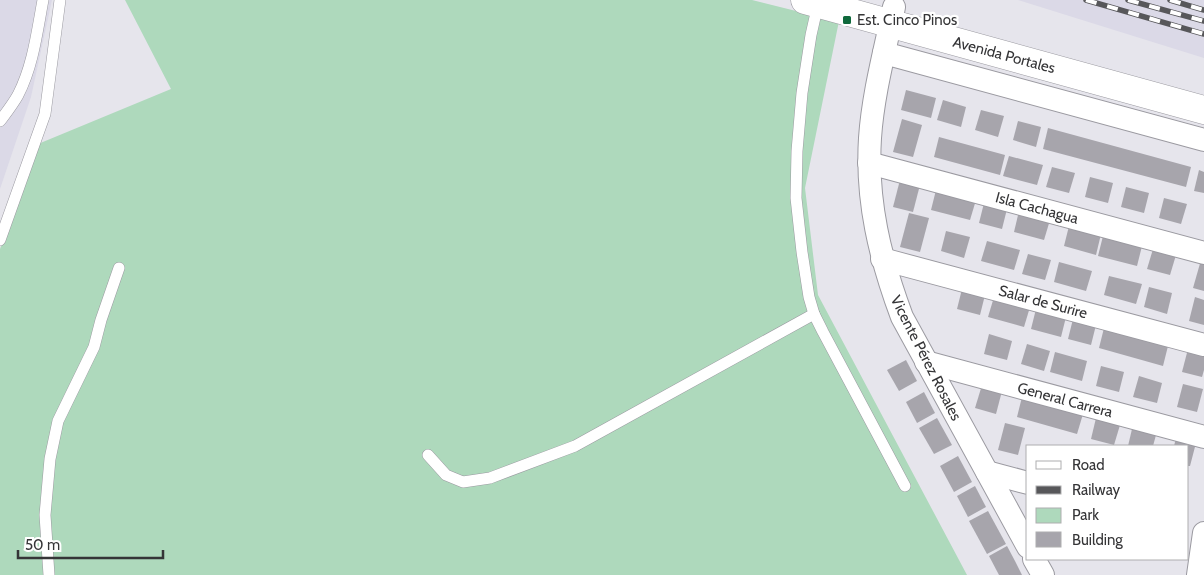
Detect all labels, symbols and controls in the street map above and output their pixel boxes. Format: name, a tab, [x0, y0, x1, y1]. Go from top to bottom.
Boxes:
place label: Est. Cinco Pinos	[857, 11, 957, 29]
marker: Est. Cinco Pinos	[841, 14, 853, 26]
street label: Avenida Portales	[951, 33, 1057, 77]
street label: Isla Cachagua	[994, 188, 1081, 228]
street label: Salar de Surire	[997, 282, 1090, 323]
street label: Vicente Pérez Rosales	[887, 292, 965, 424]
street label: General Carrera	[1015, 379, 1115, 422]
legend	[1026, 445, 1189, 560]
text: Road	[1072, 456, 1105, 474]
text: Railway	[1072, 481, 1121, 499]
text: Park	[1072, 506, 1099, 524]
scale bar	[18, 528, 162, 560]
text: Building	[1072, 531, 1123, 549]
text: 50 m	[25, 536, 60, 554]

